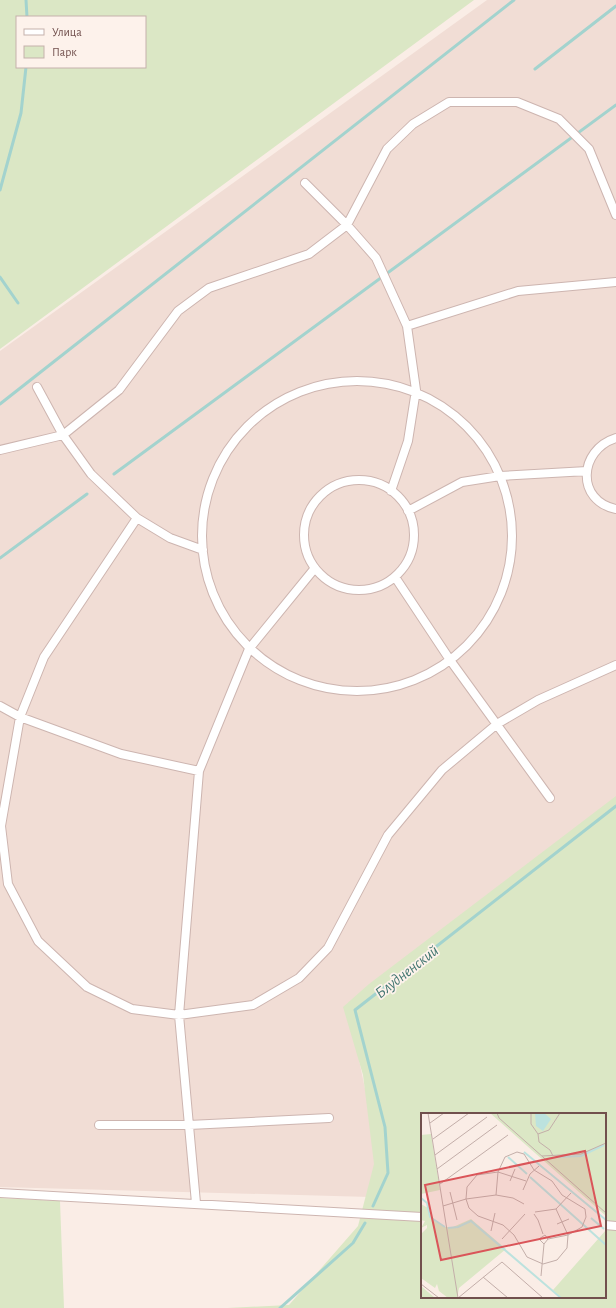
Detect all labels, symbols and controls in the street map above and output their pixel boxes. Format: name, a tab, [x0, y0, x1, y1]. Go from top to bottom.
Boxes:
legend	[16, 16, 146, 68]
text: Улица	[52, 26, 82, 38]
text: Парк	[52, 46, 77, 58]
water label: Блудненский	[372, 942, 441, 1001]
inset map	[421, 1113, 606, 1298]

